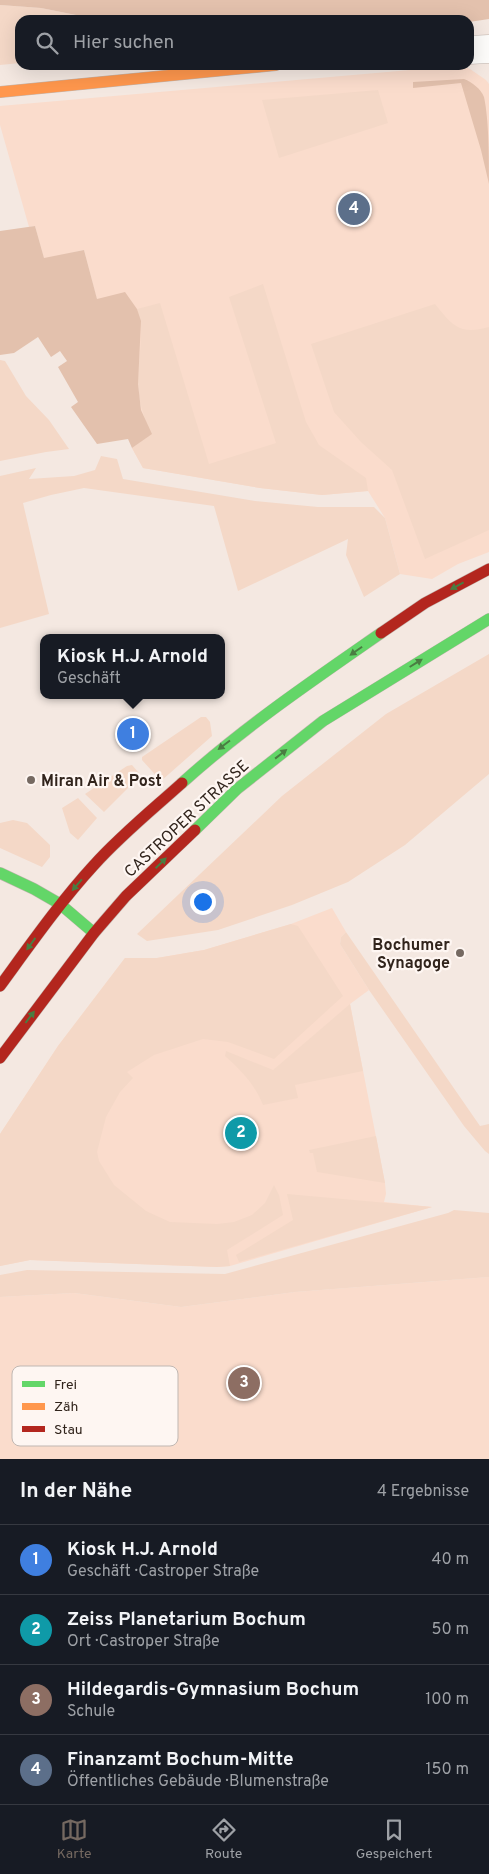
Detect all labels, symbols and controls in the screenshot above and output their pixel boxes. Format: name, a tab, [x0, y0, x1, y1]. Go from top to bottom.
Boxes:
search box	[15, 15, 474, 70]
icon: search	[33, 29, 61, 57]
text: Hier suchen	[73, 31, 174, 55]
pin: 4	[338, 190, 370, 228]
one-way arrow	[450, 582, 464, 590]
popup	[40, 634, 225, 699]
text: Kiosk H.J. Arnold	[57, 645, 208, 669]
one-way arrow	[349, 646, 363, 656]
one-way arrow	[409, 658, 422, 667]
text: Geschäft	[57, 669, 121, 689]
pin: 1	[117, 715, 149, 753]
one-way arrow	[218, 740, 231, 751]
one-way arrow	[274, 748, 287, 759]
street label: CASTROPER STRASSE	[121, 756, 254, 882]
place label: Miran Air & Post	[41, 772, 162, 792]
marker: Miran Air & Post	[25, 774, 37, 786]
one-way arrow	[155, 857, 167, 869]
one-way arrow	[71, 878, 83, 890]
your location	[190, 889, 216, 915]
place label: Bochumer Synagoge	[372, 936, 450, 974]
one-way arrow	[26, 937, 36, 951]
marker: Bochumer Synagoge	[454, 947, 466, 959]
one-way arrow	[25, 1011, 36, 1024]
pin: 2	[225, 1114, 257, 1152]
pin: 3	[228, 1364, 260, 1402]
legend	[12, 1366, 178, 1446]
text: Frei	[54, 1377, 77, 1394]
text: Zäh	[54, 1399, 78, 1416]
text: Stau	[54, 1422, 83, 1439]
text: In der Nähe	[20, 1478, 132, 1505]
text: 4 Ergebnisse	[377, 1482, 469, 1502]
text: Kiosk H.J. Arnold	[67, 1538, 218, 1562]
text: 1	[33, 1550, 39, 1570]
text: 40 m	[431, 1550, 469, 1570]
text: Geschäft · Castroper Straße	[67, 1562, 259, 1582]
text: Zeiss Planetarium Bochum	[67, 1608, 306, 1632]
text: 2	[31, 1620, 41, 1640]
text: 50 m	[432, 1620, 469, 1640]
text: Ort · Castroper Straße	[67, 1632, 220, 1652]
text: Hildegardis-Gymnasium Bochum	[67, 1678, 359, 1702]
text: 3	[31, 1690, 41, 1710]
text: 100 m	[425, 1690, 469, 1710]
text: Schule	[67, 1702, 115, 1722]
text: Finanzamt Bochum-Mitte	[67, 1748, 294, 1772]
text: 4	[31, 1760, 41, 1780]
text: 150 m	[426, 1760, 469, 1780]
text: Öffentliches Gebäude · Blumenstraße	[67, 1772, 329, 1792]
tab: Karte	[57, 1816, 92, 1863]
tab: Route	[205, 1816, 242, 1863]
tab: Gespeichert	[356, 1816, 432, 1863]

